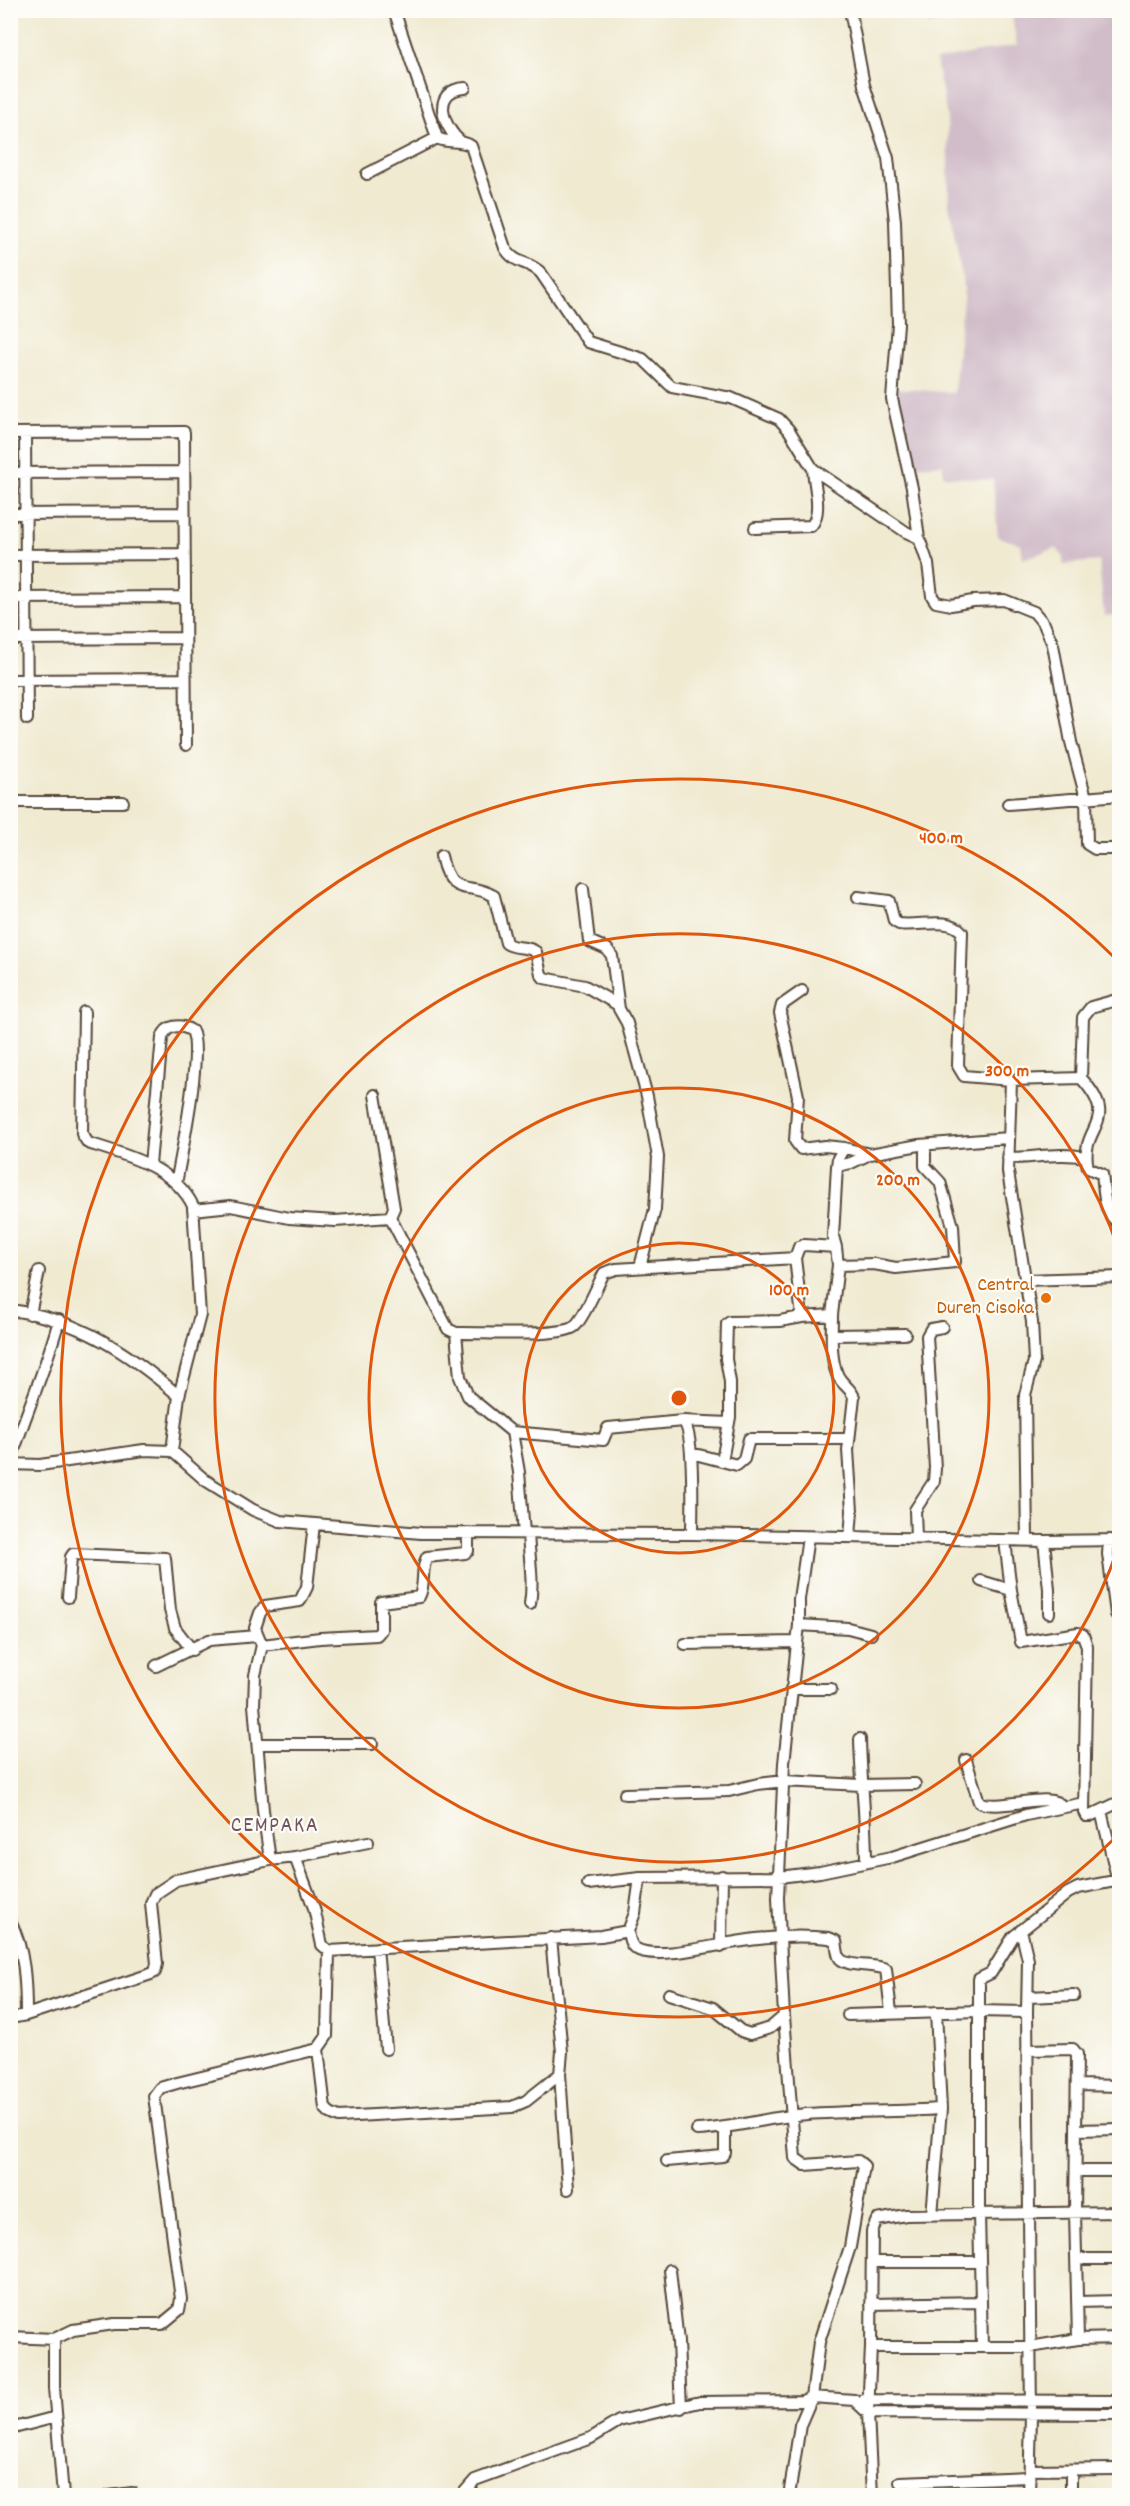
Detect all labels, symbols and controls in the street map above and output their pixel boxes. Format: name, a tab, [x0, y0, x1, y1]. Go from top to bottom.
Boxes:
text: 400 m	[919, 827, 963, 852]
text: 300 m	[985, 1060, 1029, 1085]
text: 200 m	[876, 1169, 920, 1194]
place label: Central Duren Cisoka	[937, 1272, 1035, 1323]
text: 100 m	[769, 1279, 809, 1304]
marker: Central Duren Cisoka	[1039, 1291, 1053, 1305]
centre of rings	[669, 1388, 689, 1408]
district label: CEMPAKA	[231, 1811, 319, 1842]

